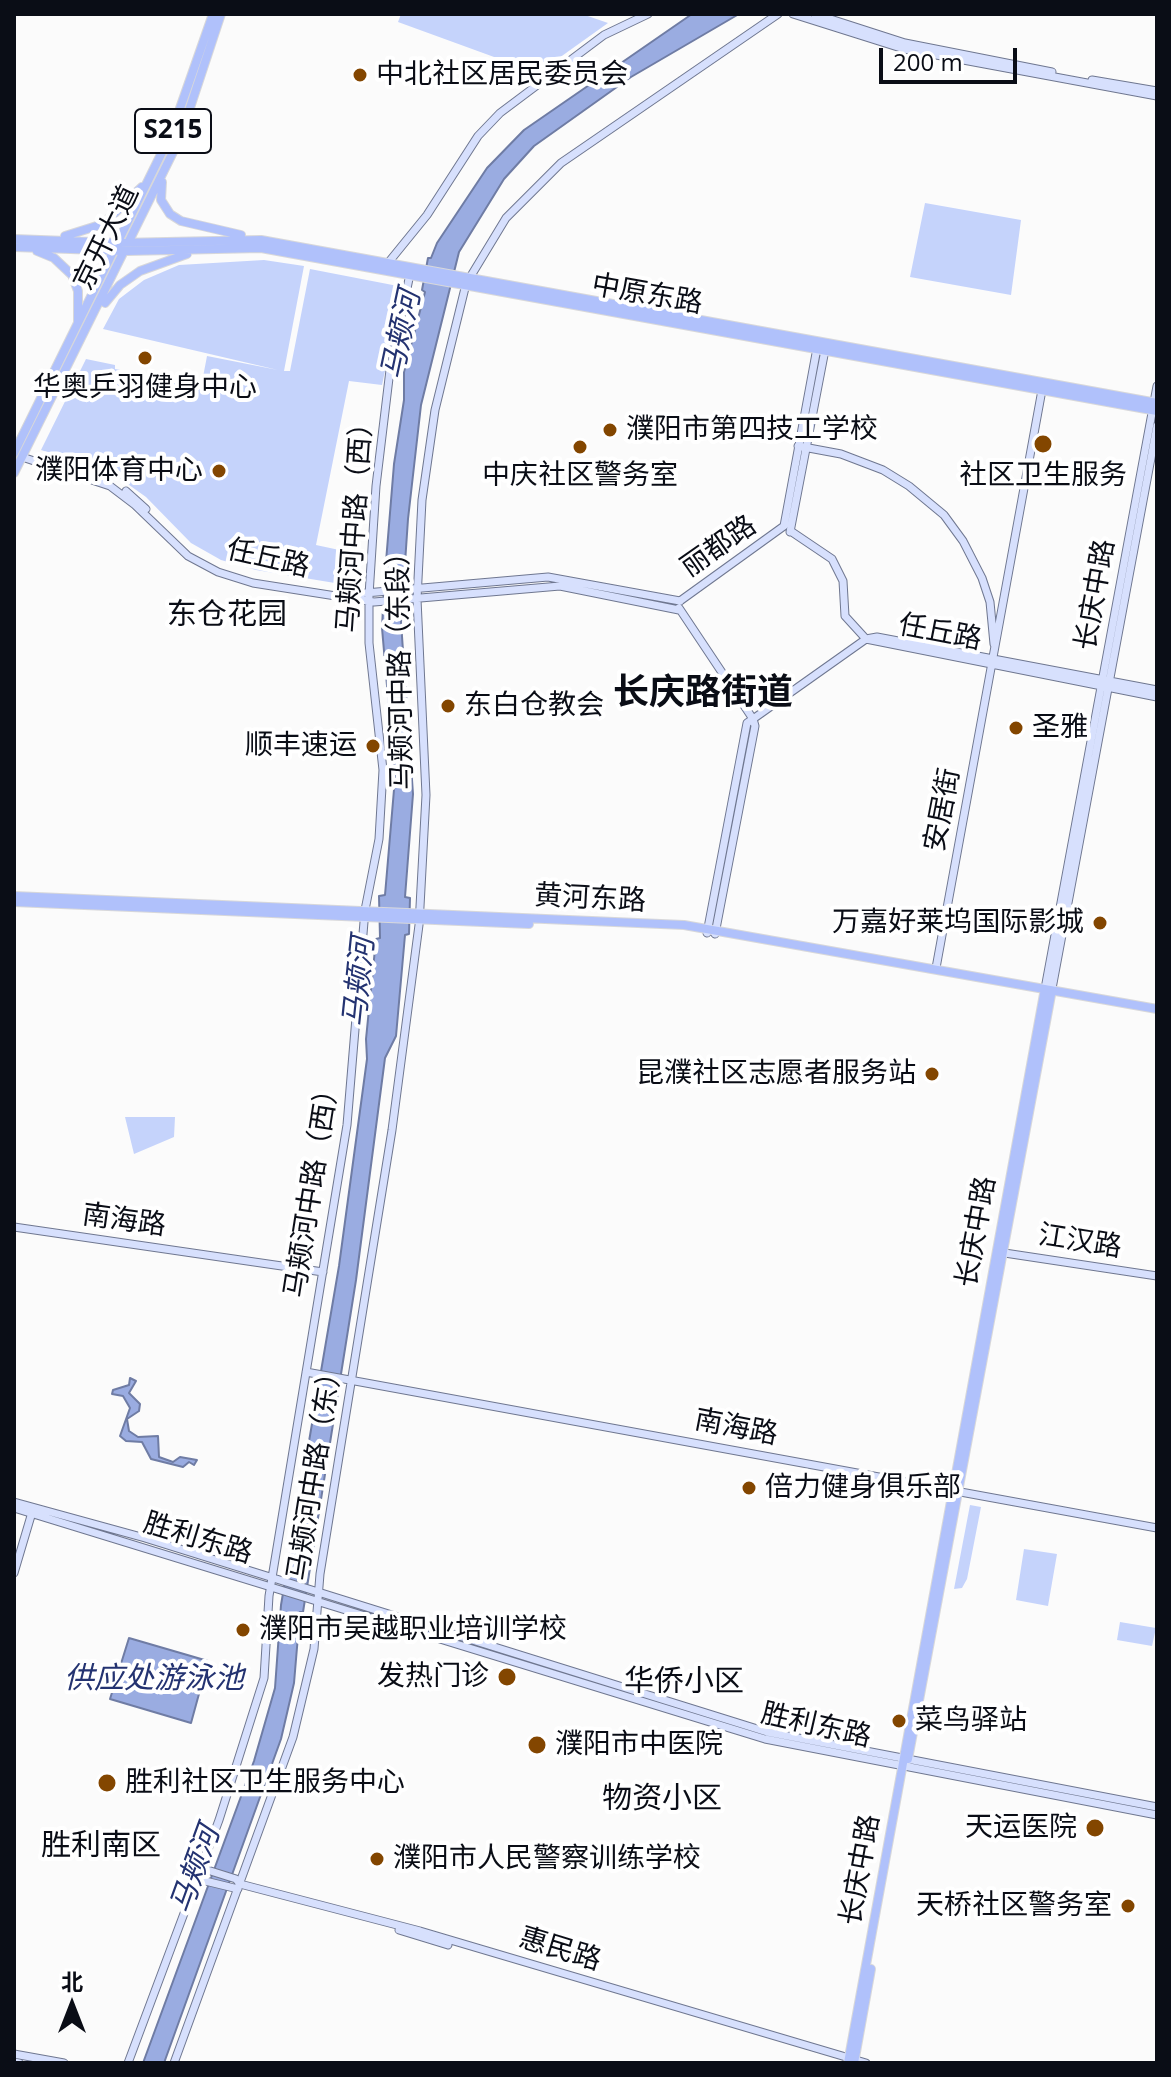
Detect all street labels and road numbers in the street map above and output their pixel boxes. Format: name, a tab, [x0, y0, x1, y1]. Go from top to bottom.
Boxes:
road number: S215	[135, 109, 211, 153]
street label: 京开大道	[67, 180, 147, 296]
street label: 中原东路	[589, 269, 705, 321]
street label: 马颊河中路（西）	[331, 408, 381, 634]
street label: 丽都路	[675, 509, 763, 585]
street label: 任丘路	[223, 533, 313, 585]
street label: 长庆中路	[1070, 537, 1122, 653]
street label: 马颊河中路（东段）	[382, 538, 420, 790]
street label: 任丘路	[896, 608, 984, 658]
street label: 安居街	[918, 766, 968, 854]
street label: 黄河东路	[533, 879, 647, 919]
street label: 马颊河中路（西）	[279, 1074, 347, 1300]
street label: 长庆中路	[951, 1174, 1003, 1290]
street label: 南海路	[80, 1199, 168, 1243]
street label: 江汉路	[1036, 1219, 1124, 1265]
street label: 马颊河中路（东）	[282, 1357, 350, 1583]
street label: 南海路	[692, 1403, 780, 1453]
street label: 胜利东路	[140, 1507, 256, 1571]
street label: 胜利东路	[758, 1697, 874, 1755]
street label: 长庆中路	[835, 1812, 887, 1928]
street label: 惠民路	[515, 1922, 605, 1978]

